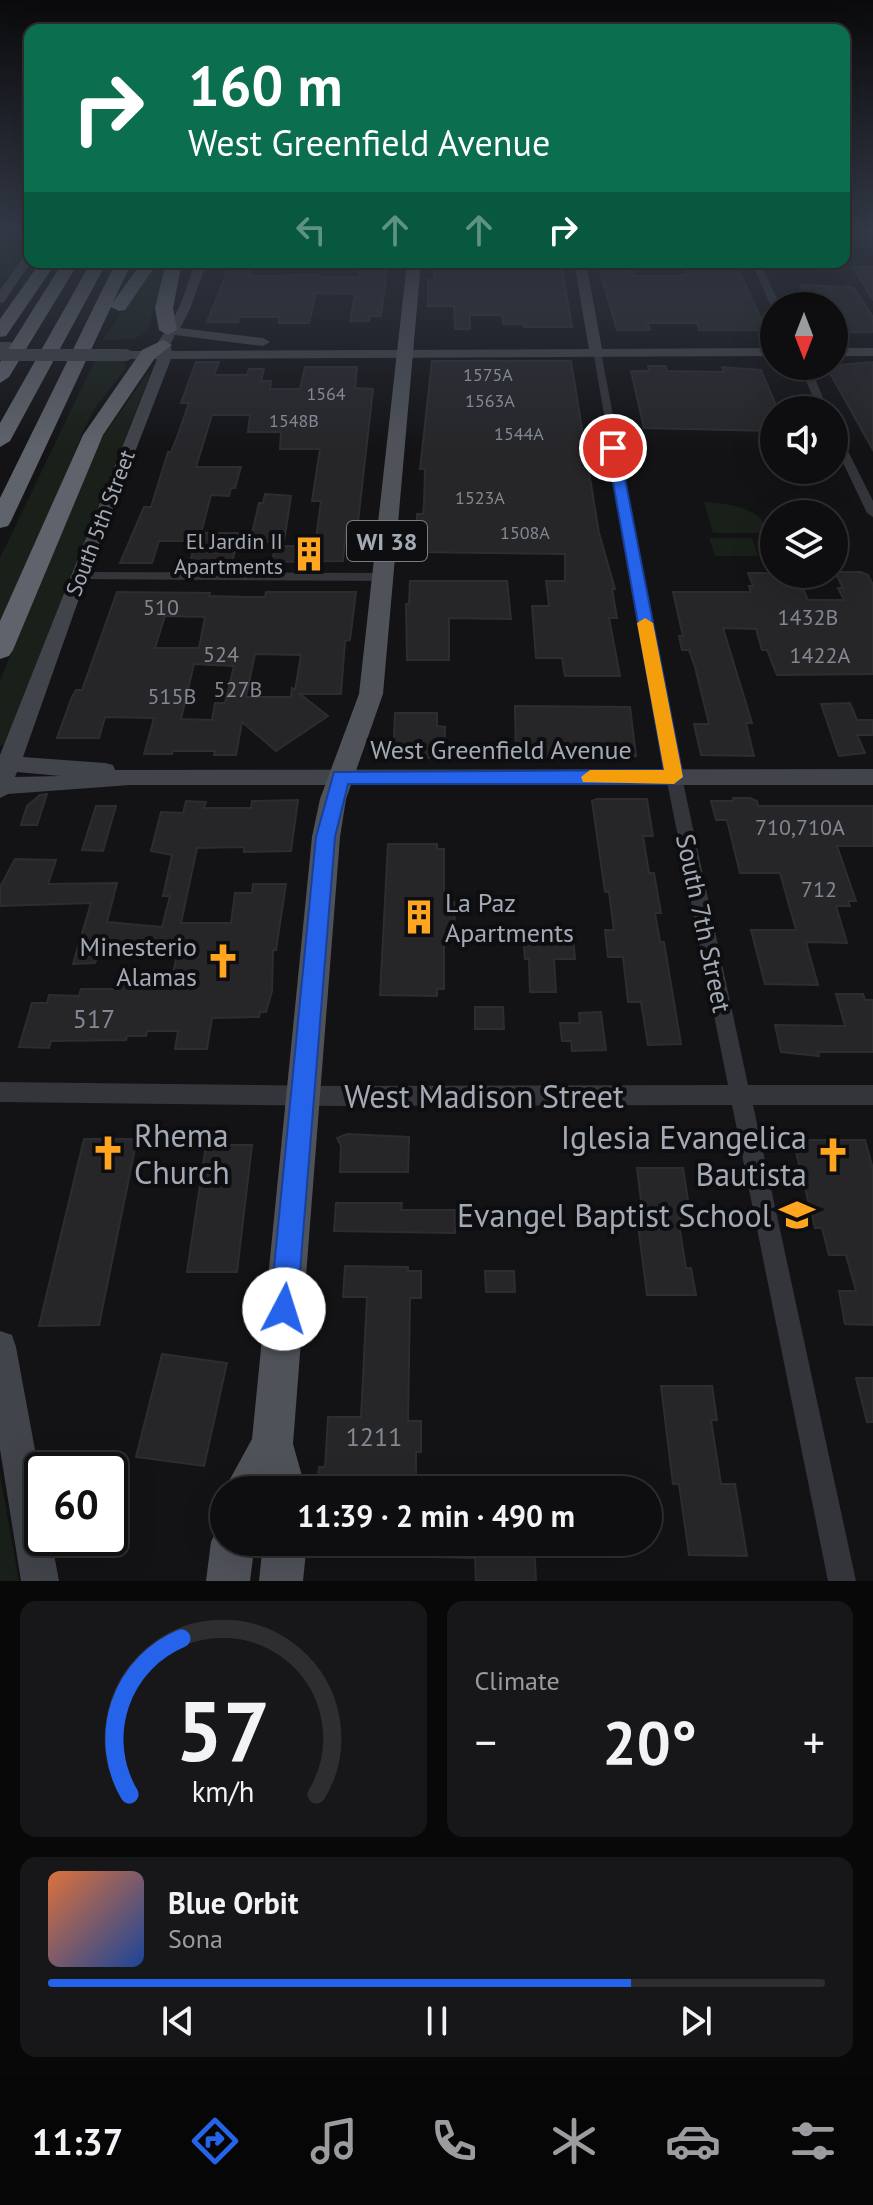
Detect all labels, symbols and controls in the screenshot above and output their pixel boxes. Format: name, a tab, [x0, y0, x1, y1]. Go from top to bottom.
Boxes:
text: 160 m	[188, 49, 343, 121]
icon: right	[56, 56, 160, 160]
text: West Greenfield Avenue	[188, 119, 550, 166]
icon: left	[289, 208, 333, 252]
icon: ahead	[373, 208, 417, 252]
icon: ahead	[457, 208, 501, 252]
icon: right	[541, 208, 585, 252]
north arrow	[760, 292, 848, 380]
map controls	[760, 292, 848, 588]
house number: 1575A	[463, 363, 513, 386]
house number: 1564	[306, 382, 346, 405]
house number: 1563A	[465, 389, 515, 412]
button: sound	[760, 396, 848, 484]
house number: 1548B	[269, 409, 319, 432]
pin	[579, 414, 647, 482]
house number: 1544A	[494, 422, 544, 445]
icon: arrive	[591, 426, 635, 470]
street label: South 5th Street	[59, 445, 141, 600]
house number: 1523A	[455, 486, 505, 509]
button: layers	[760, 500, 848, 588]
road number: WI 38	[347, 521, 427, 561]
house number: 1508A	[500, 521, 550, 544]
place label: El Jardin II Apartments	[174, 527, 283, 580]
building icon: El Jardin II Apartments	[290, 535, 328, 573]
house number: 510	[143, 593, 179, 621]
house number: 1432B	[778, 603, 838, 631]
house number: 524	[203, 640, 239, 668]
house number: 1422A	[790, 641, 851, 669]
house number: 527B	[214, 675, 262, 703]
house number: 515B	[148, 682, 196, 710]
street label: West Greenfield Avenue	[370, 733, 632, 766]
house number: 710,710A	[755, 813, 845, 841]
street label: South 7th Street	[669, 831, 739, 1015]
house number: 712	[801, 875, 837, 903]
place label: La Paz Apartments	[445, 886, 574, 949]
building icon: La Paz Apartments	[400, 898, 438, 936]
place label: Minesterio Alamas	[80, 930, 197, 993]
church icon: Minesterio Alamas	[204, 942, 242, 980]
house number: 517	[73, 1002, 115, 1035]
street label: West Madison Street	[344, 1075, 624, 1117]
place label: Rhema Church	[134, 1114, 230, 1193]
place label: Iglesia Evangelica Bautista	[561, 1116, 807, 1195]
church icon: Rhema Church	[89, 1134, 127, 1172]
church icon: Iglesia Evangelica Bautista	[814, 1136, 852, 1174]
place label: Evangel Baptist School	[457, 1194, 772, 1236]
school or university icon: Evangel Baptist School	[778, 1196, 816, 1234]
position arrow	[242, 1267, 326, 1351]
house number: 1211	[346, 1420, 402, 1453]
speed limit sign: 60	[24, 1452, 128, 1556]
text: 11:39 · 2 min · 490 m	[297, 1496, 575, 1535]
text: Climate	[475, 1664, 560, 1697]
text: 57	[176, 1676, 270, 1784]
text: 20°	[603, 1703, 697, 1781]
text: −	[475, 1713, 497, 1770]
text: +	[803, 1713, 825, 1770]
text: km/h	[192, 1773, 255, 1810]
text: Blue Orbit	[168, 1883, 298, 1922]
text: Sona	[168, 1922, 223, 1955]
icon: previous	[156, 1999, 200, 2043]
icon: pause	[415, 1999, 459, 2043]
icon: next	[674, 1999, 718, 2043]
icon: directions	[187, 2113, 243, 2169]
icon: music	[306, 2113, 362, 2169]
icon: phone	[426, 2113, 482, 2169]
icon: climate	[546, 2113, 602, 2169]
icon: car	[665, 2113, 721, 2169]
icon: filters	[785, 2113, 841, 2169]
text: 11:37	[32, 2118, 123, 2165]

